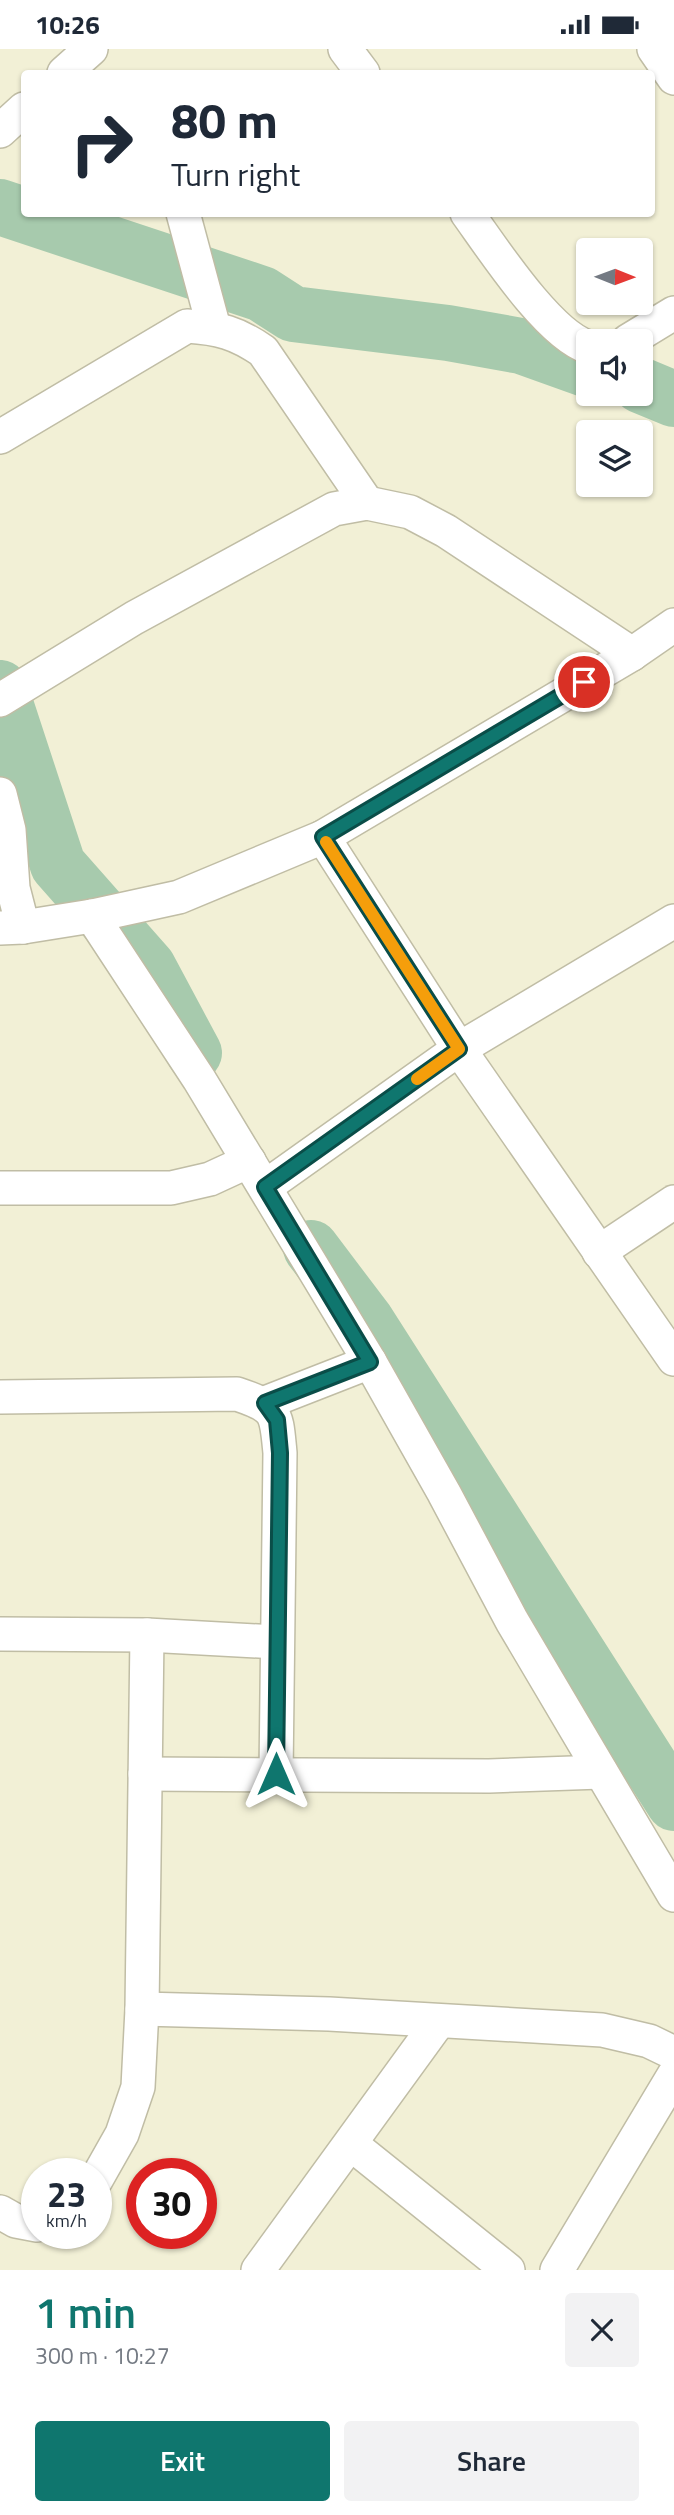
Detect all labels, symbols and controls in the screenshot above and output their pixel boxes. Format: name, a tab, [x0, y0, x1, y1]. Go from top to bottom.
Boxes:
text: 10:26	[35, 5, 100, 44]
text: 80 m	[171, 82, 278, 157]
icon: right	[56, 98, 147, 189]
text: Turn right	[171, 150, 300, 198]
north arrow	[576, 238, 653, 315]
map controls	[576, 238, 653, 497]
button: sound	[576, 329, 653, 406]
button: layers	[576, 420, 653, 497]
pin	[554, 652, 614, 712]
icon: arrive	[565, 663, 603, 701]
position arrow	[239, 1737, 313, 1811]
speed limit sign: 30	[126, 2158, 217, 2249]
text: 23	[47, 2167, 86, 2221]
text: km/h	[46, 2207, 87, 2234]
text: 1 min	[35, 2280, 136, 2344]
button: close	[565, 2293, 639, 2367]
text: 300 m · 10:27	[35, 2338, 170, 2373]
button: Exit	[35, 2421, 330, 2501]
button: Share	[344, 2421, 639, 2501]

